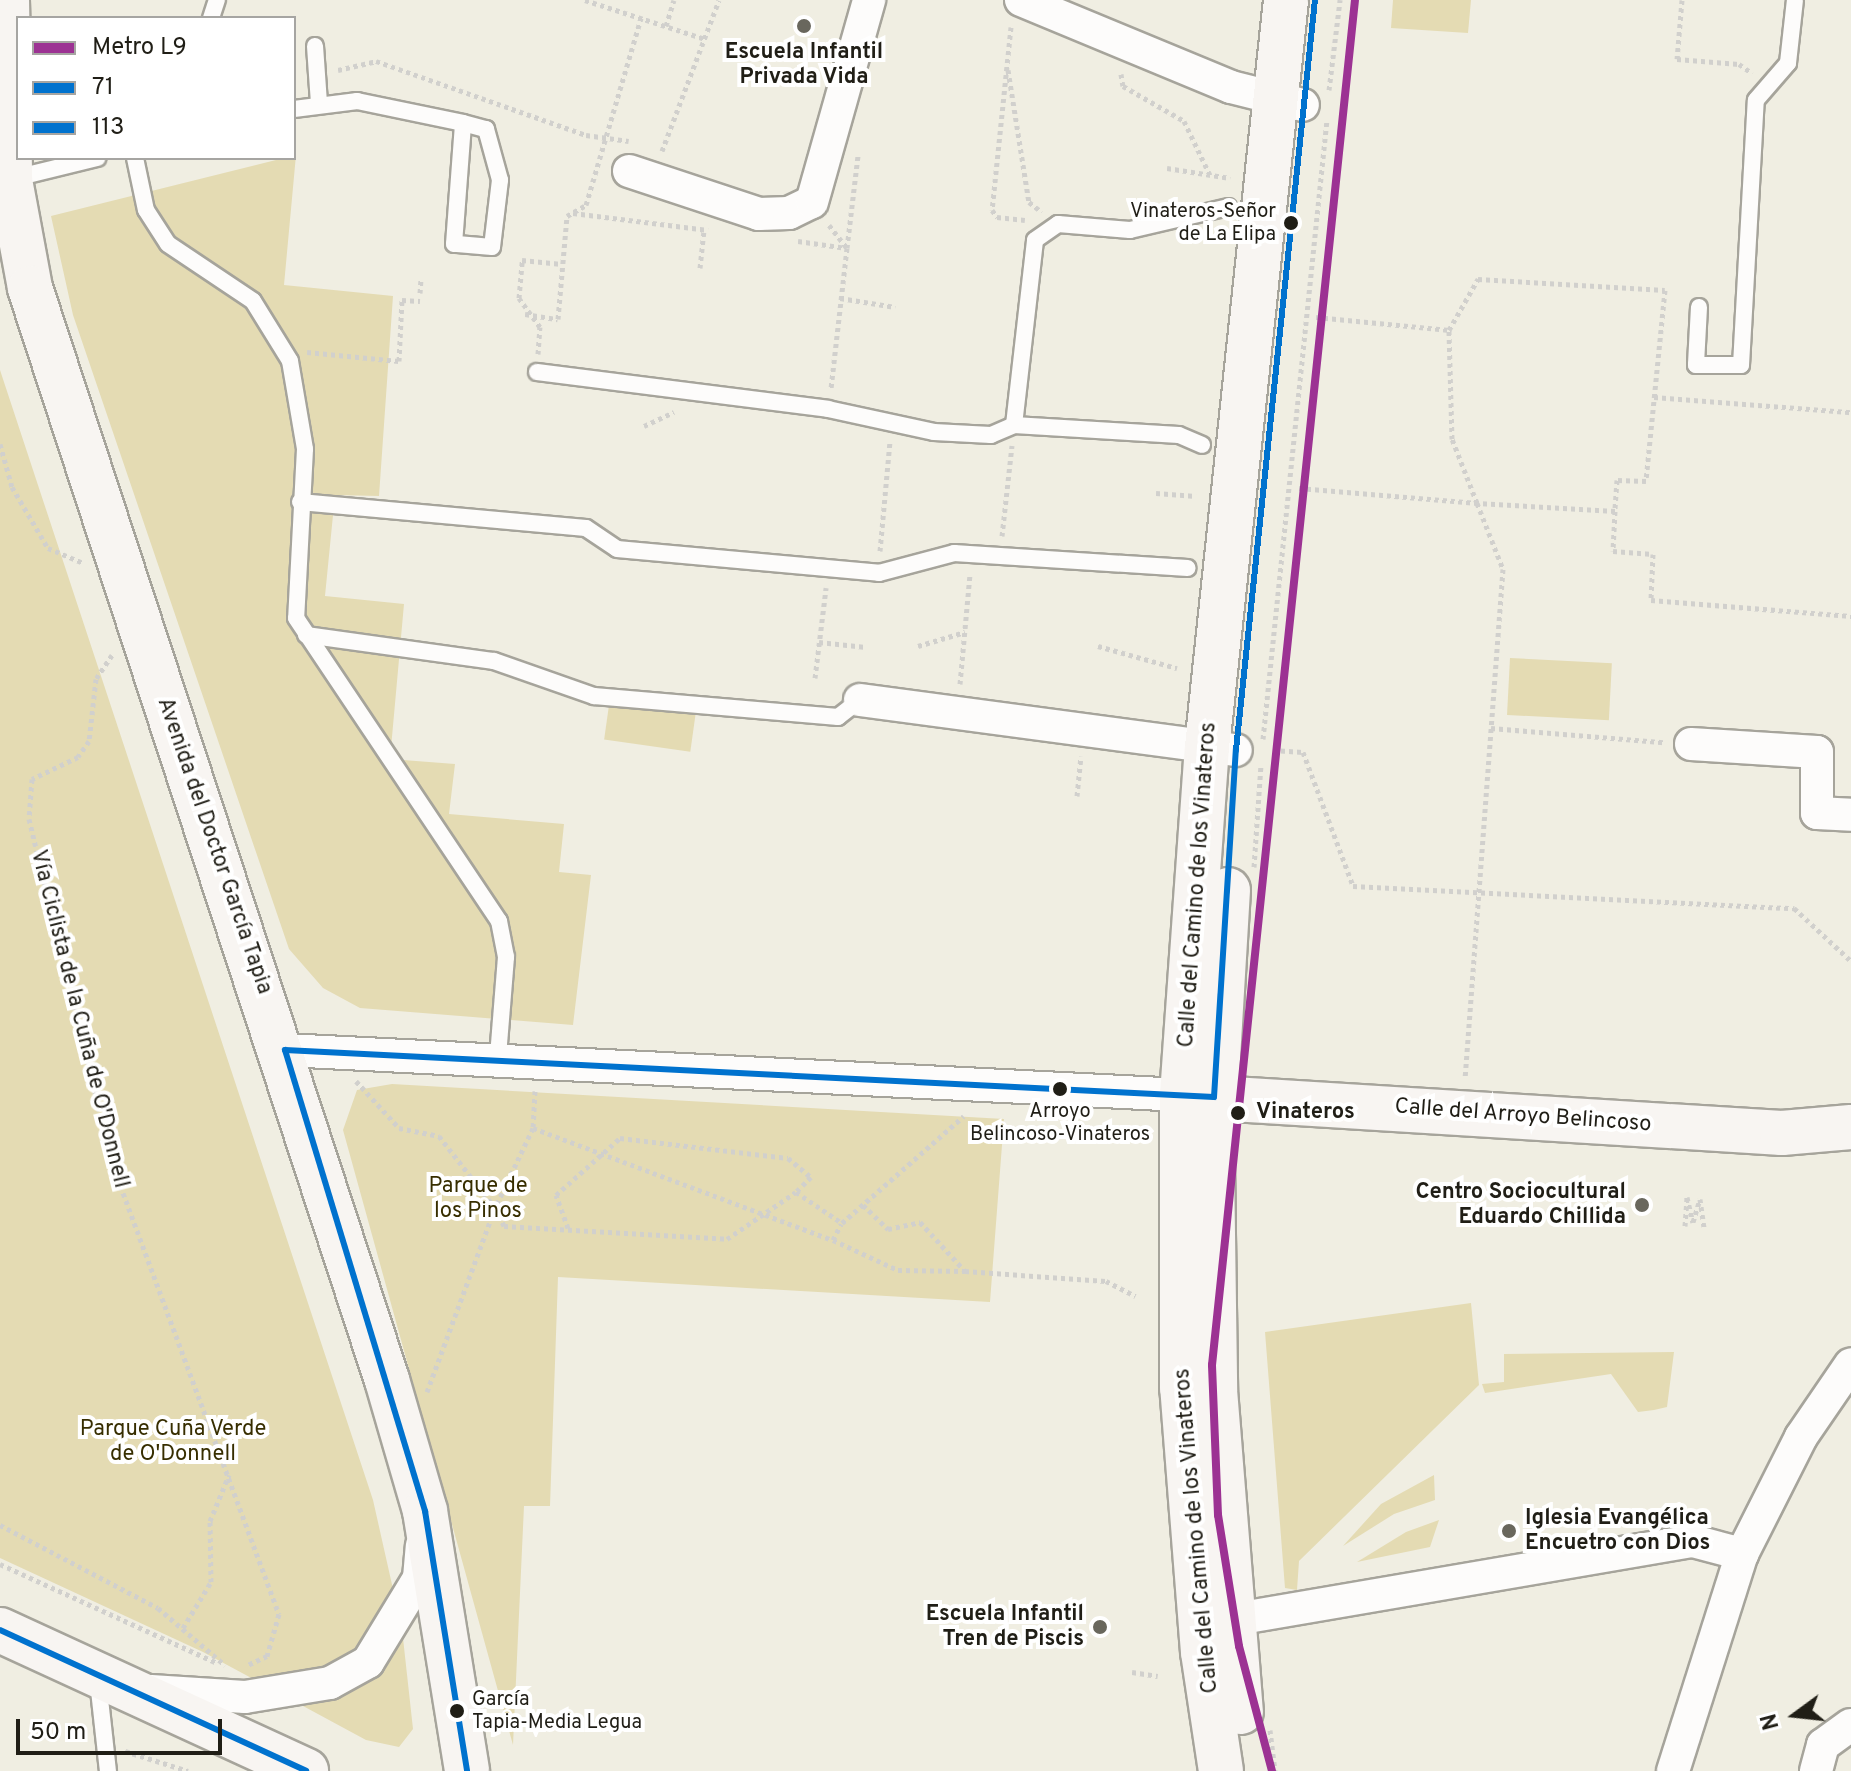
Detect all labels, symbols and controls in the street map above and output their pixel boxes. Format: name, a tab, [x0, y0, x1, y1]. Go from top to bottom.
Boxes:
legend	[16, 16, 296, 160]
marker: Escuela Infantil Privada Vida	[795, 17, 813, 35]
text: Metro L9	[92, 33, 187, 63]
place label: Escuela Infantil Privada Vida	[725, 39, 883, 90]
text: 71	[92, 73, 114, 103]
text: 113	[92, 113, 124, 143]
place label: Vinateros-Señor de La Elipa	[1130, 200, 1276, 247]
marker: Vinateros-Señor de La Elipa	[1283, 215, 1299, 231]
street label: Avenida del Doctor García Tapia	[151, 694, 277, 998]
street label: Calle del Camino de los Vinateros	[1173, 721, 1223, 1049]
street label: Vía Ciclista de la Cuña de O'Donnell	[24, 847, 134, 1191]
marker: Arroyo Belincoso-Vinateros	[1052, 1081, 1068, 1097]
street label: Calle del Arroyo Belincoso	[1393, 1094, 1653, 1138]
place label: Arroyo Belincoso-Vinateros	[970, 1100, 1150, 1147]
place label: Vinateros	[1256, 1100, 1355, 1126]
marker: Vinateros	[1227, 1102, 1249, 1124]
park label: Parque de los Pinos	[428, 1173, 528, 1224]
place label: Centro Sociocultural Eduardo Chillida	[1416, 1179, 1626, 1230]
marker: Centro Sociocultural Eduardo Chillida	[1633, 1196, 1651, 1214]
street label: Calle del Camino de los Vinateros	[1170, 1367, 1224, 1695]
park label: Parque Cuña Verde de O'Donnell	[79, 1416, 267, 1468]
place label: Iglesia Evangélica Encuetro con Dios	[1525, 1505, 1710, 1556]
marker: Iglesia Evangélica Encuetro con Dios	[1500, 1522, 1518, 1540]
place label: Escuela Infantil Tren de Piscis	[926, 1601, 1084, 1652]
marker: Escuela Infantil Tren de Piscis	[1091, 1618, 1109, 1636]
north arrow	[1755, 1675, 1835, 1755]
place label: García Tapia-Media Legua	[472, 1688, 642, 1735]
scale bar	[20, 1703, 226, 1753]
marker: García Tapia-Media Legua	[449, 1703, 465, 1719]
text: N	[1756, 1710, 1786, 1732]
text: 50 m	[30, 1718, 86, 1748]

